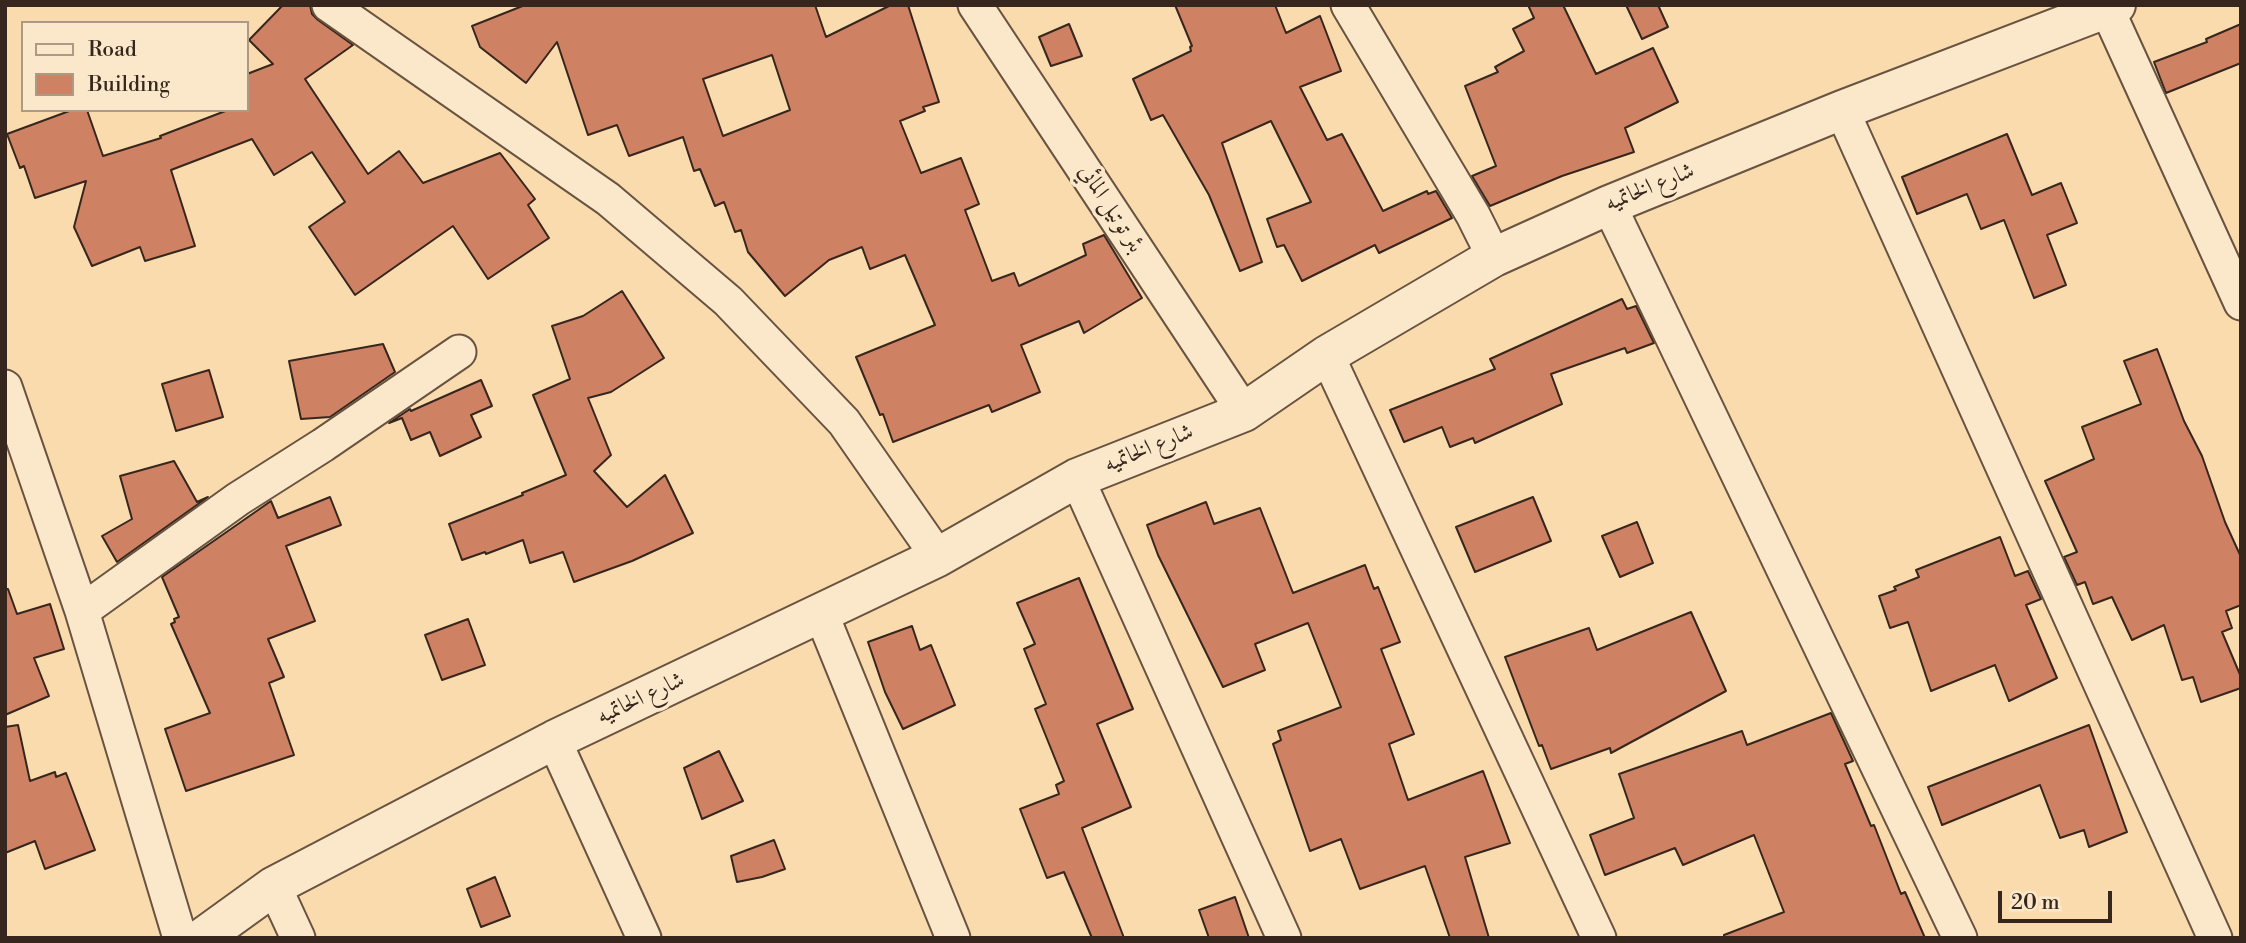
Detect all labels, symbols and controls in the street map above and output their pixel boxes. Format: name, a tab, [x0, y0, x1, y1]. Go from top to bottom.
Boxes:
legend	[21, 21, 248, 112]
text: Road	[88, 37, 137, 63]
text: Building	[88, 72, 170, 98]
street label: شارع الخاتميه	[1601, 158, 1699, 218]
street label: بئر توتيل المائي	[1071, 160, 1149, 258]
street label: شارع الخاتميه	[1100, 419, 1198, 479]
street label: شارع الخاتميه	[593, 667, 689, 731]
scale bar	[2001, 876, 2115, 920]
text: 20 m	[2011, 890, 2060, 916]

